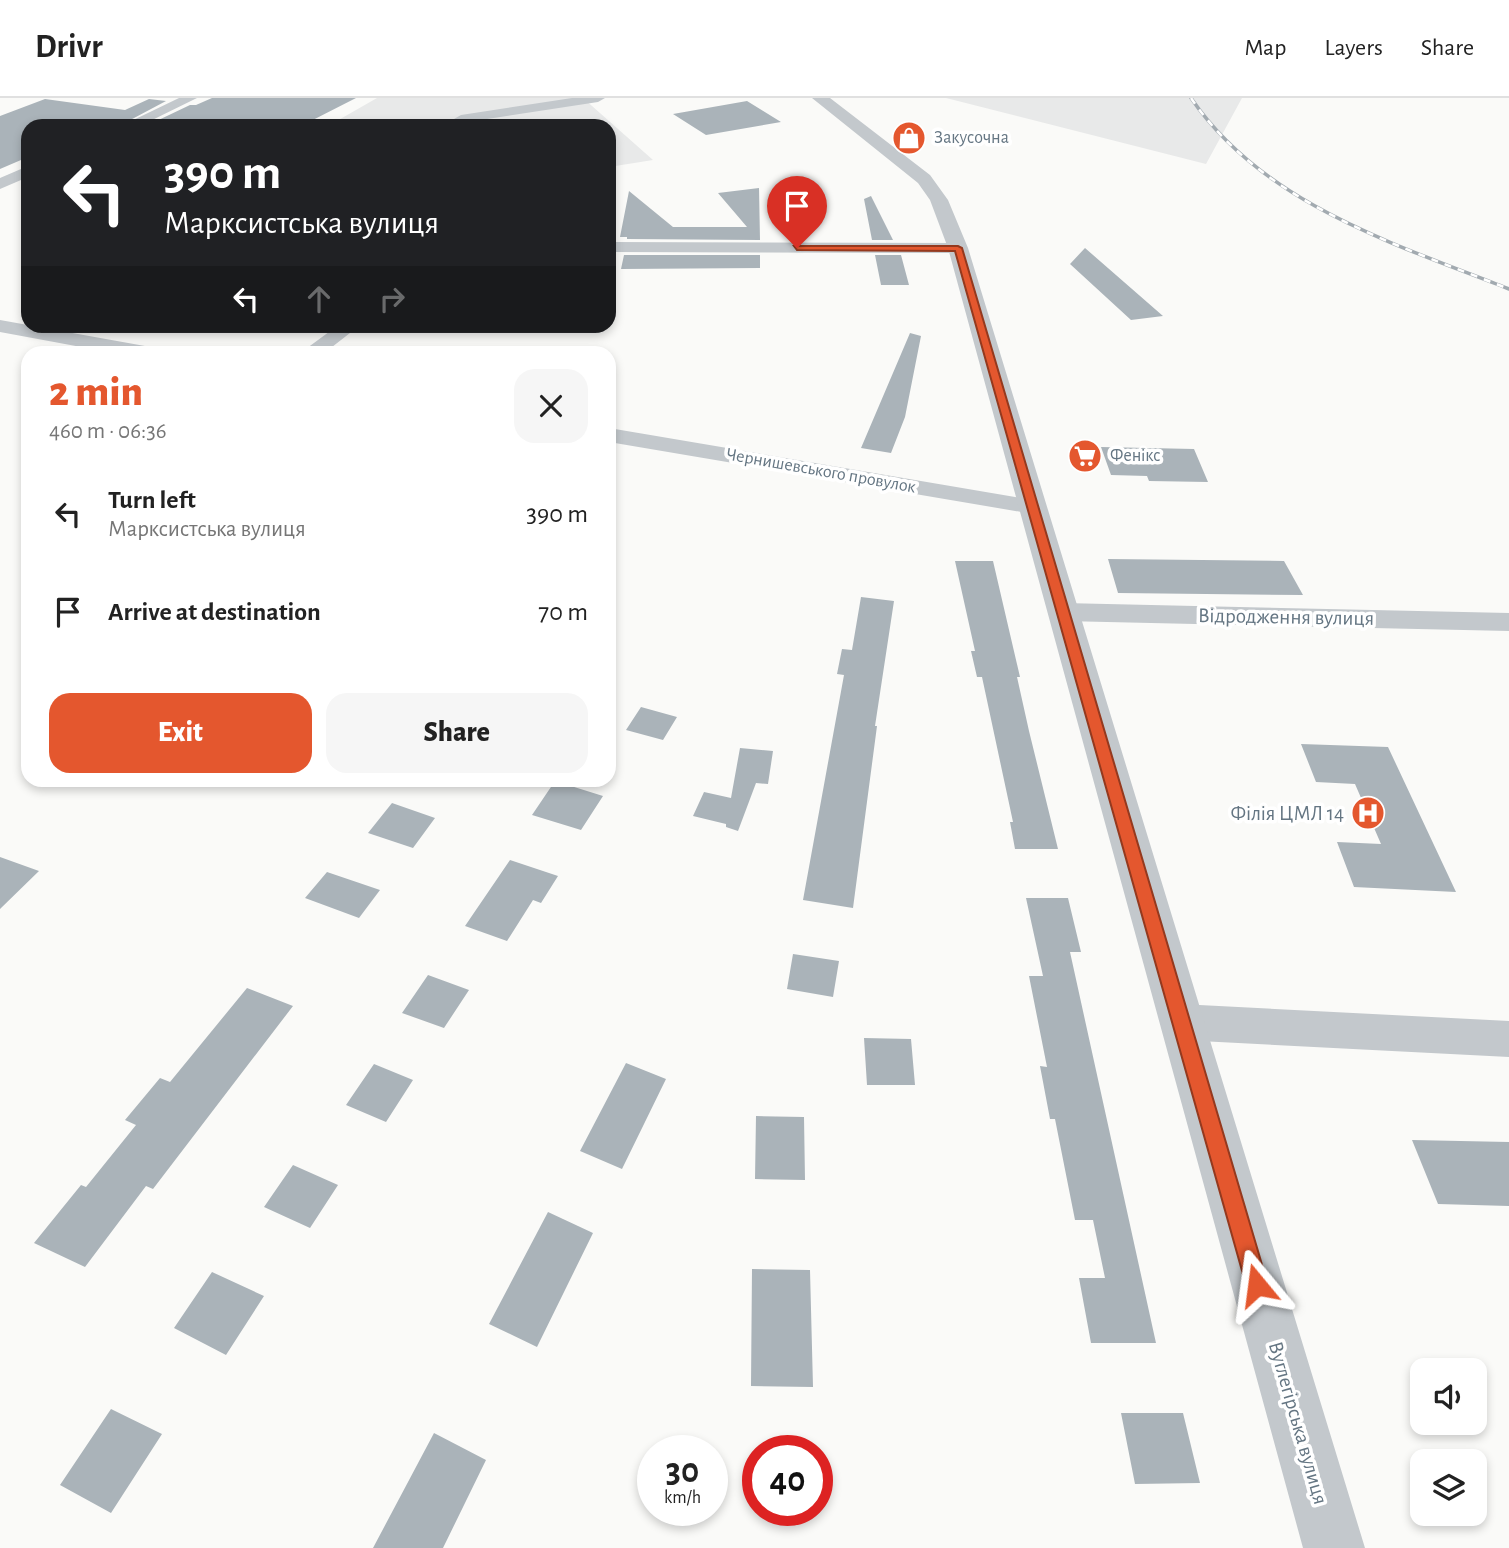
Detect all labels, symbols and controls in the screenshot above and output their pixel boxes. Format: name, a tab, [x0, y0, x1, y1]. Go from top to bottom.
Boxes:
text: Drivr	[35, 31, 103, 64]
text: Map	[1244, 36, 1286, 60]
text: Layers	[1324, 36, 1383, 60]
text: Share	[1421, 36, 1474, 60]
shop icon: Закусочна	[890, 119, 928, 157]
place label: Закусочна	[934, 129, 1009, 147]
icon: left	[49, 147, 140, 238]
text: 390 m	[164, 149, 281, 198]
pin	[767, 176, 827, 248]
icon: arrive	[778, 187, 816, 225]
text: Марксистська вулиця	[164, 207, 439, 239]
icon: left	[227, 280, 265, 318]
icon: ahead	[300, 280, 338, 318]
icon: right	[373, 280, 411, 318]
button: close	[514, 369, 588, 443]
text: 2 min	[49, 371, 143, 413]
text: 460 m · 06:36	[49, 420, 167, 443]
supermarket icon: Фенікс	[1066, 437, 1104, 475]
street label: Чернишевського провулок	[725, 445, 918, 497]
place label: Фенікс	[1110, 447, 1161, 465]
text: Turn left	[108, 487, 196, 513]
icon: left	[49, 495, 87, 533]
text: 390 m	[526, 501, 588, 527]
text: Марксистська вулиця	[108, 518, 306, 541]
icon: arrive	[49, 593, 87, 631]
text: Arrive at destination	[108, 599, 321, 625]
text: 70 m	[538, 599, 588, 625]
street label: Відродження вулиця	[1198, 605, 1374, 629]
button: Exit	[49, 693, 312, 773]
button: Share	[326, 693, 588, 773]
hospital icon: Філія ЦМЛ 14	[1349, 794, 1387, 832]
place label: Філія ЦМЛ 14	[1230, 803, 1344, 824]
position arrow	[1220, 1248, 1294, 1322]
street label: Вуглегірська вулиця	[1265, 1339, 1331, 1507]
map controls	[1410, 1358, 1487, 1526]
button: sound	[1410, 1358, 1487, 1435]
speed limit sign: 40	[742, 1435, 833, 1526]
button: layers	[1410, 1449, 1487, 1526]
text: 30	[666, 1454, 699, 1489]
text: km/h	[664, 1489, 701, 1507]

